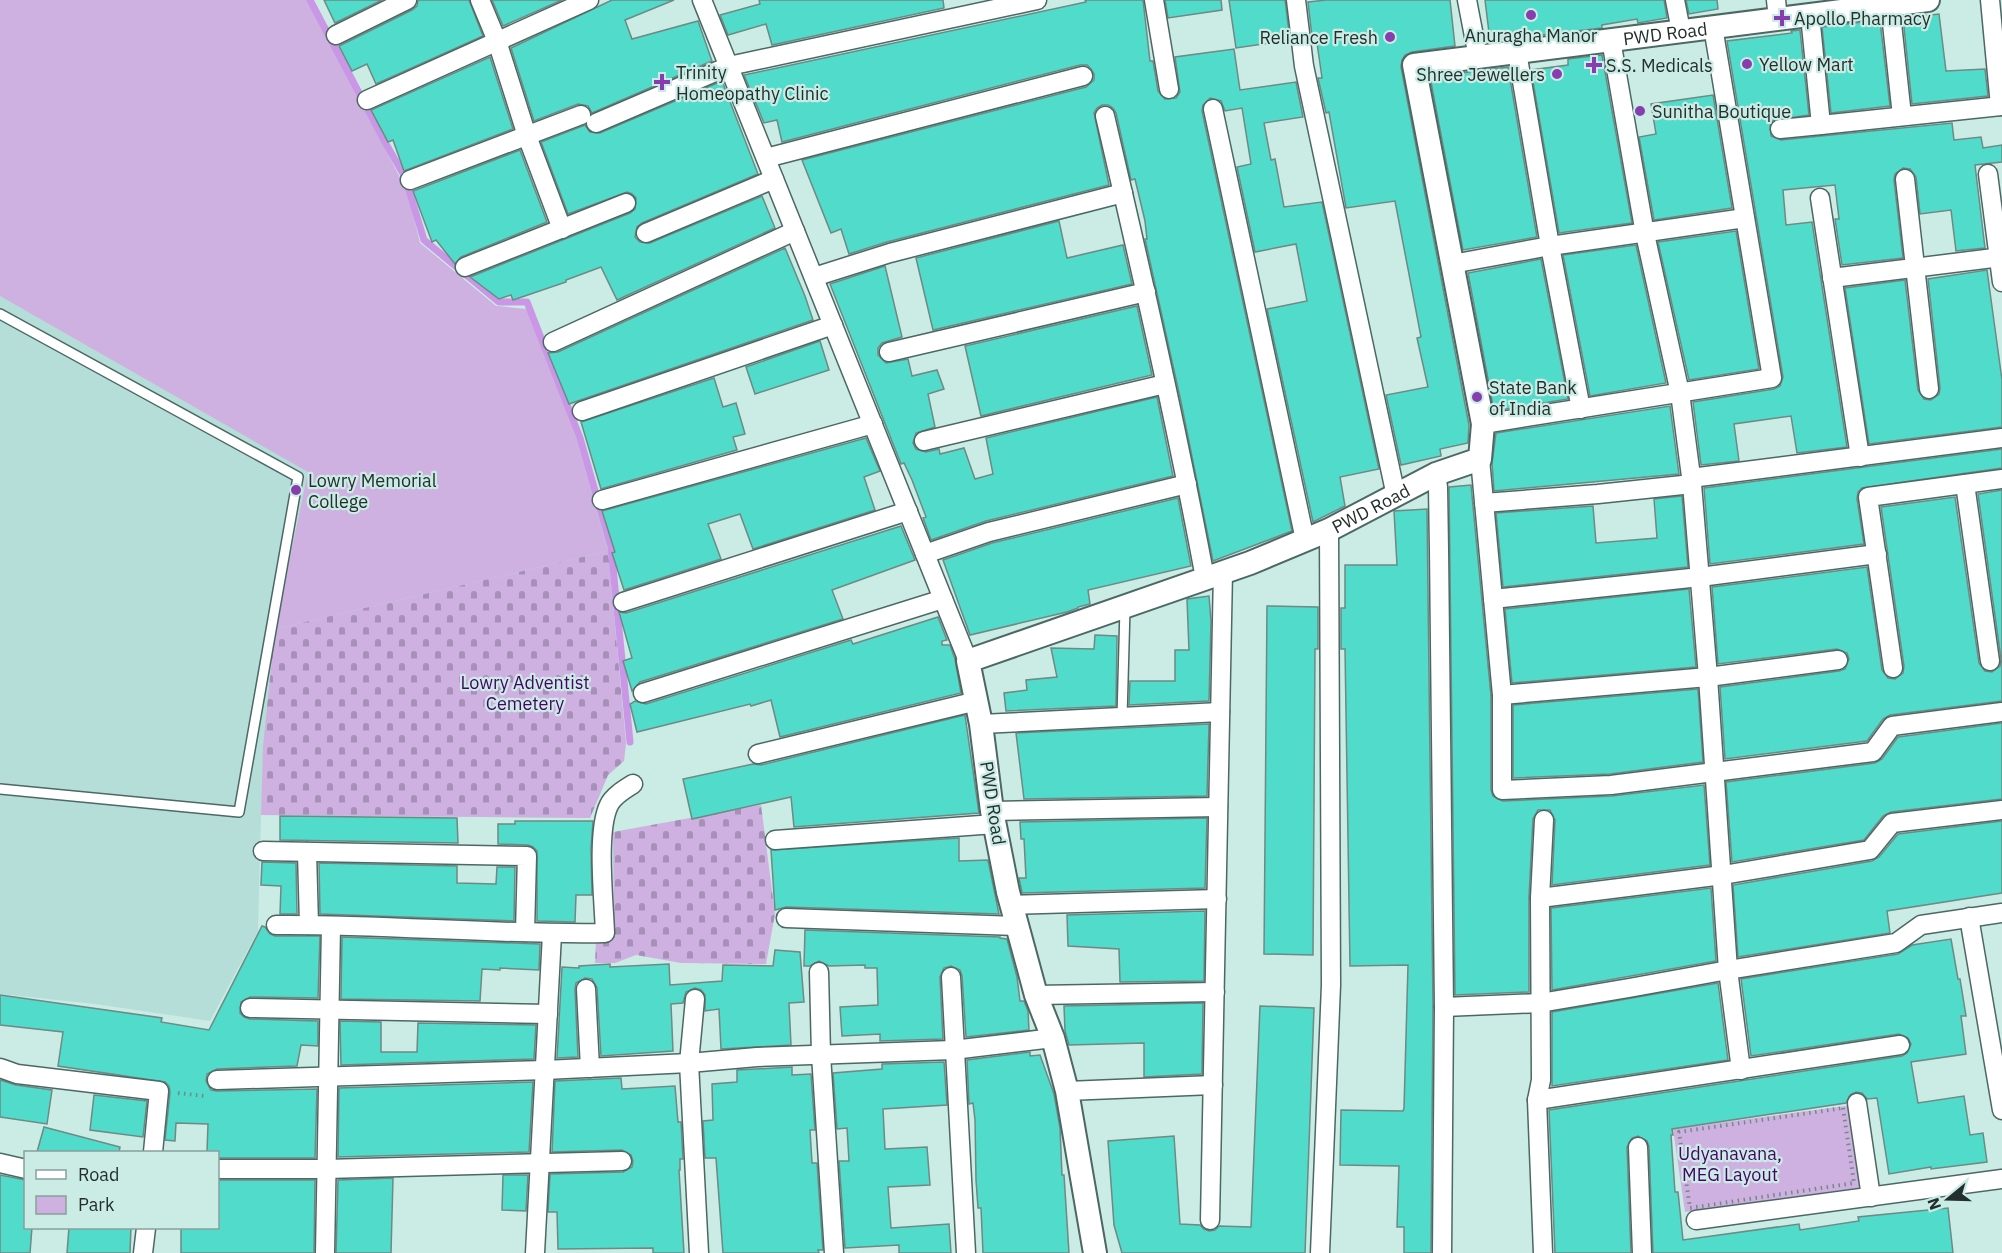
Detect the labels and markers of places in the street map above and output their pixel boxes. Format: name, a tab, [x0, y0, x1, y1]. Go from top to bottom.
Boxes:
place label: Apollo Pharmacy	[1794, 7, 1931, 30]
marker: Anuragha Manor	[1524, 8, 1538, 22]
marker: Apollo Pharmacy	[1775, 11, 1789, 25]
place label: Anuragha Manor	[1465, 24, 1598, 47]
place label: Reliance Fresh	[1259, 26, 1378, 49]
marker: Reliance Fresh	[1383, 30, 1397, 44]
place label: Yellow Mart	[1759, 53, 1854, 76]
place label: S.S. Medicals	[1606, 54, 1713, 77]
marker: Yellow Mart	[1740, 57, 1754, 71]
marker: S.S. Medicals	[1587, 58, 1601, 72]
place label: Trinity Homeopathy Clinic	[676, 61, 829, 105]
place label: Shree Jewellers	[1416, 63, 1545, 86]
marker: Shree Jewellers	[1550, 67, 1564, 81]
marker: Trinity Homeopathy Clinic	[653, 73, 671, 91]
place label: Sunitha Boutique	[1652, 100, 1791, 123]
marker: Sunitha Boutique	[1633, 104, 1647, 118]
place label: State Bank of India	[1489, 376, 1577, 420]
marker: State Bank of India	[1470, 390, 1484, 404]
place label: Lowry Memorial College	[308, 469, 437, 513]
marker: Lowry Memorial College	[289, 483, 303, 497]

